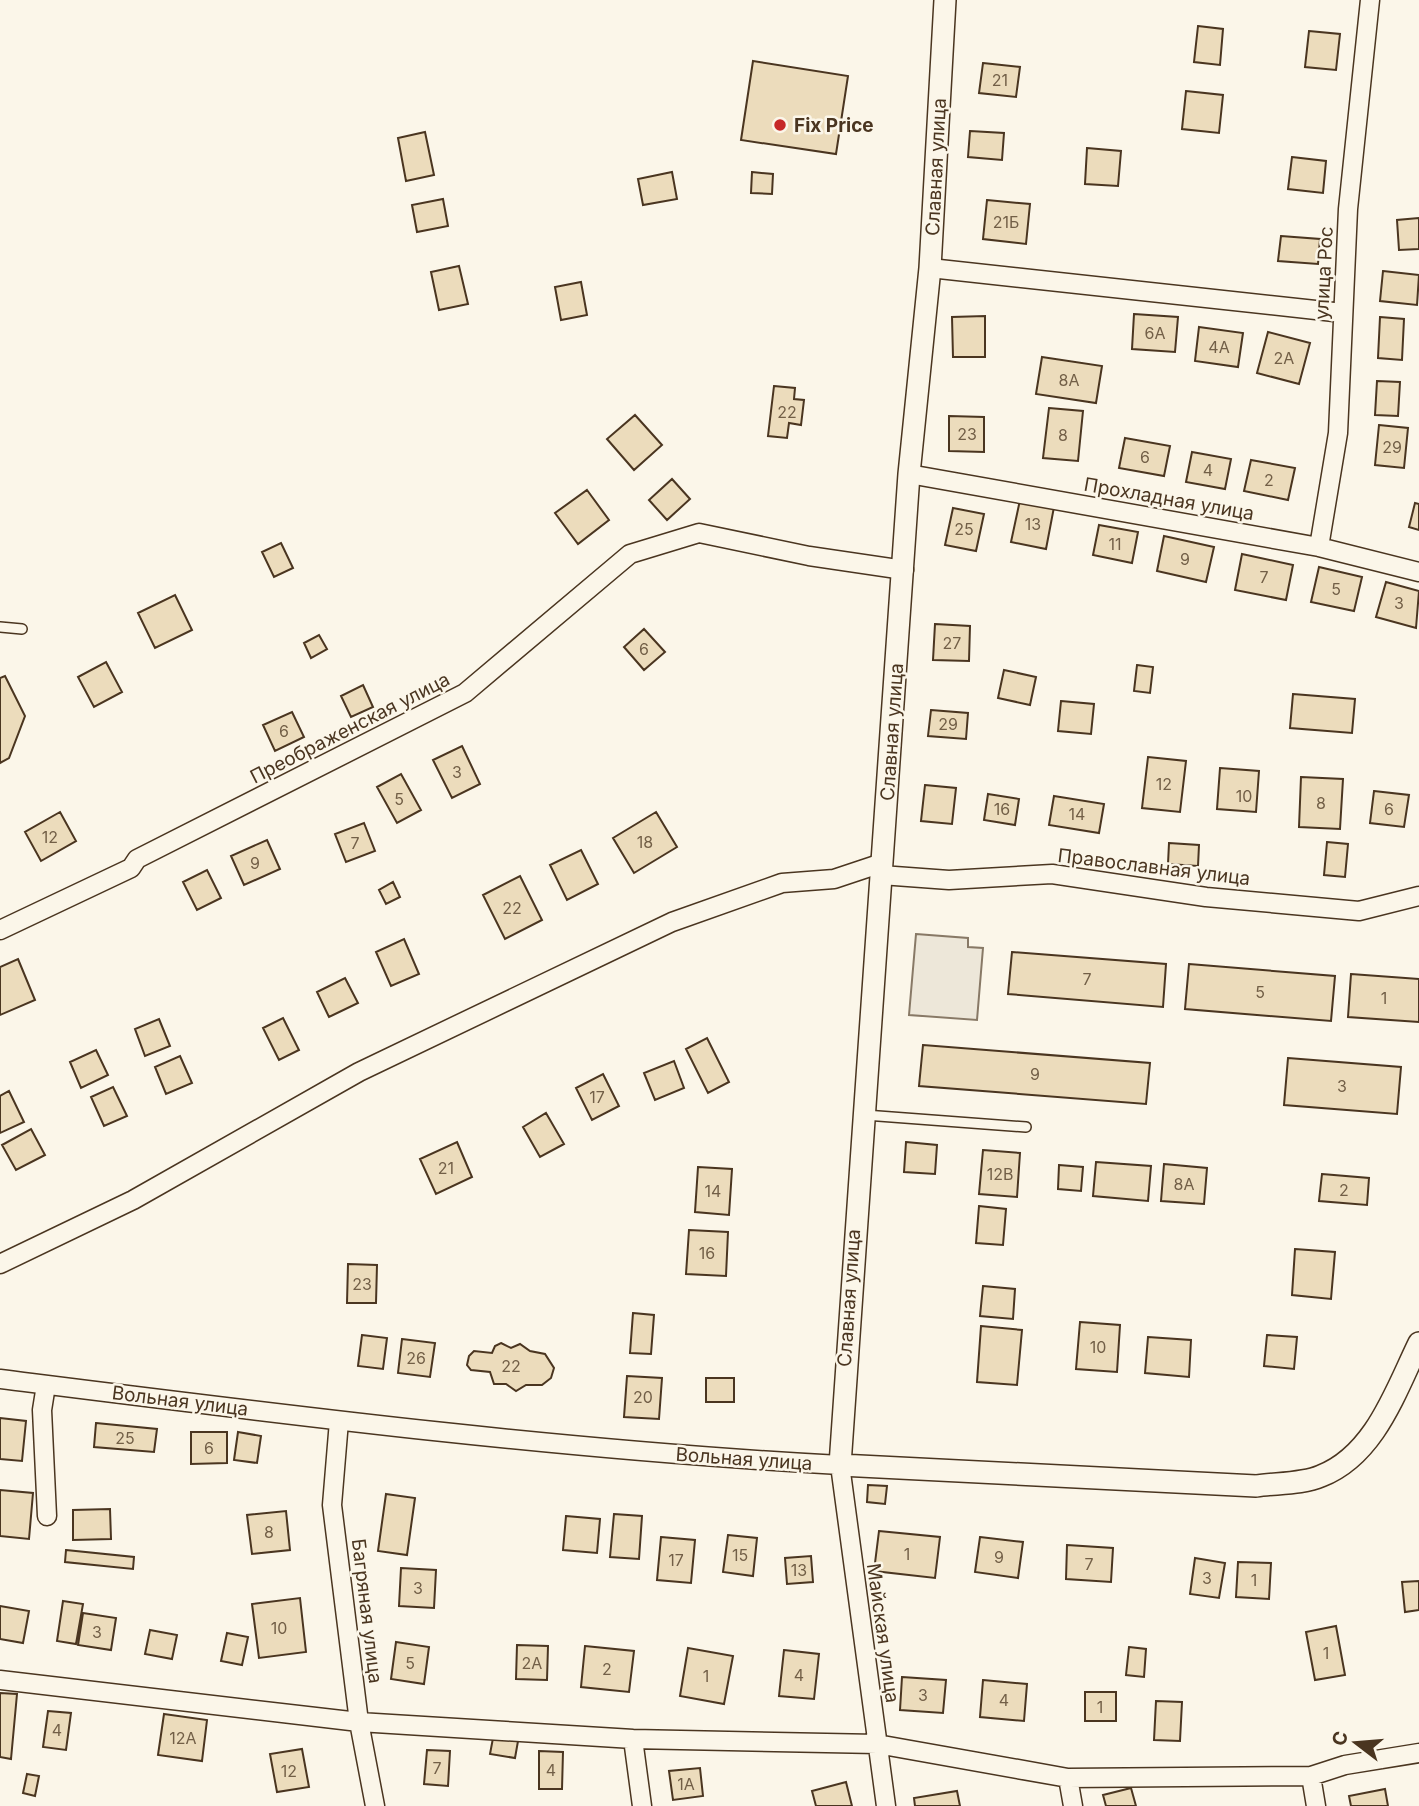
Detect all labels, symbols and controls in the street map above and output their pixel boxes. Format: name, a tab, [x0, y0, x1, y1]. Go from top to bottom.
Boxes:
house number: 21	[992, 70, 1008, 90]
street label: Славная улица	[921, 98, 951, 236]
place label: Fix Price	[794, 114, 874, 137]
marker: Fix Price	[772, 117, 788, 133]
house number: 21Б	[993, 212, 1019, 232]
street label: улица Рос	[1310, 226, 1338, 320]
house number: 6А	[1145, 323, 1165, 343]
house number: 4А	[1208, 337, 1230, 357]
house number: 2А	[1274, 348, 1294, 368]
house number: 8А	[1059, 370, 1079, 390]
house number: 22	[777, 402, 797, 422]
house number: 23	[957, 424, 977, 444]
house number: 8	[1058, 425, 1068, 445]
house number: 29	[1382, 437, 1402, 457]
house number: 6	[1140, 447, 1150, 467]
house number: 4	[1203, 460, 1213, 480]
house number: 2	[1264, 470, 1274, 490]
street label: Прохладная улица	[1082, 473, 1256, 525]
house number: 13	[1025, 514, 1041, 534]
house number: 25	[954, 519, 974, 539]
house number: 11	[1108, 534, 1122, 554]
house number: 9	[1180, 549, 1190, 569]
house number: 7	[1259, 567, 1269, 587]
house number: 5	[1331, 579, 1341, 599]
house number: 3	[1394, 593, 1404, 613]
house number: 27	[943, 633, 961, 653]
house number: 6	[639, 639, 649, 659]
street label: Славная улица	[876, 662, 908, 802]
street label: Преображенская улица	[246, 668, 454, 788]
house number: 29	[938, 714, 958, 734]
house number: 6	[279, 721, 289, 741]
house number: 3	[452, 762, 462, 782]
house number: 12	[1156, 774, 1172, 794]
house number: 10	[1236, 786, 1252, 806]
house number: 5	[394, 789, 404, 809]
house number: 8	[1316, 793, 1326, 813]
house number: 16	[994, 799, 1010, 819]
house number: 6	[1384, 799, 1394, 819]
house number: 14	[1069, 804, 1085, 824]
house number: 12	[42, 827, 58, 847]
house number: 18	[637, 832, 653, 852]
house number: 7	[350, 833, 360, 853]
street label: Православная улица	[1056, 844, 1252, 890]
house number: 9	[250, 853, 260, 873]
house number: 22	[502, 898, 522, 918]
house number: 7	[1082, 969, 1092, 989]
house number: 5	[1255, 982, 1265, 1002]
house number: 1	[1381, 988, 1387, 1008]
house number: 9	[1030, 1064, 1040, 1084]
house number: 3	[1337, 1076, 1347, 1096]
house number: 17	[589, 1087, 605, 1107]
house number: 21	[438, 1158, 454, 1178]
house number: 12В	[987, 1164, 1013, 1184]
house number: 8А	[1174, 1174, 1194, 1194]
house number: 2	[1339, 1180, 1349, 1200]
house number: 14	[705, 1181, 721, 1201]
street label: Славная улица	[833, 1228, 865, 1368]
house number: 16	[699, 1243, 715, 1263]
house number: 23	[352, 1274, 372, 1294]
house number: 10	[1090, 1337, 1106, 1357]
house number: 26	[406, 1348, 426, 1368]
house number: 22	[501, 1356, 521, 1376]
street label: Вольная улица	[111, 1381, 249, 1421]
house number: 20	[633, 1387, 653, 1407]
house number: 25	[115, 1428, 135, 1448]
house number: 6	[204, 1438, 214, 1458]
street label: Вольная улица	[675, 1443, 813, 1475]
house number: 8	[264, 1522, 274, 1542]
street label: Багряная улица	[347, 1537, 387, 1685]
house number: 1	[904, 1544, 910, 1564]
house number: 15	[732, 1545, 748, 1565]
house number: 9	[994, 1547, 1004, 1567]
house number: 17	[668, 1550, 684, 1570]
house number: 7	[1084, 1554, 1094, 1574]
house number: 13	[791, 1560, 807, 1580]
street label: Майская улица	[862, 1562, 904, 1704]
house number: 3	[1202, 1568, 1212, 1588]
house number: 1	[1251, 1570, 1257, 1590]
house number: 3	[413, 1578, 423, 1598]
house number: 10	[271, 1618, 287, 1638]
house number: 3	[92, 1622, 102, 1642]
house number: 1	[1323, 1643, 1329, 1663]
house number: 5	[405, 1653, 415, 1673]
house number: 2А	[522, 1653, 542, 1673]
house number: 2	[602, 1659, 612, 1679]
house number: 4	[794, 1665, 804, 1685]
house number: 1	[703, 1666, 709, 1686]
house number: 3	[918, 1685, 928, 1705]
house number: 4	[999, 1690, 1009, 1710]
house number: 1	[1097, 1697, 1103, 1717]
north arrow	[1321, 1708, 1391, 1778]
house number: 4	[52, 1720, 62, 1740]
house number: 12А	[169, 1728, 197, 1748]
text: С	[1327, 1729, 1353, 1748]
house number: 7	[432, 1758, 442, 1778]
house number: 4	[546, 1760, 556, 1780]
house number: 12	[281, 1761, 297, 1781]
house number: 1А	[677, 1774, 695, 1794]

